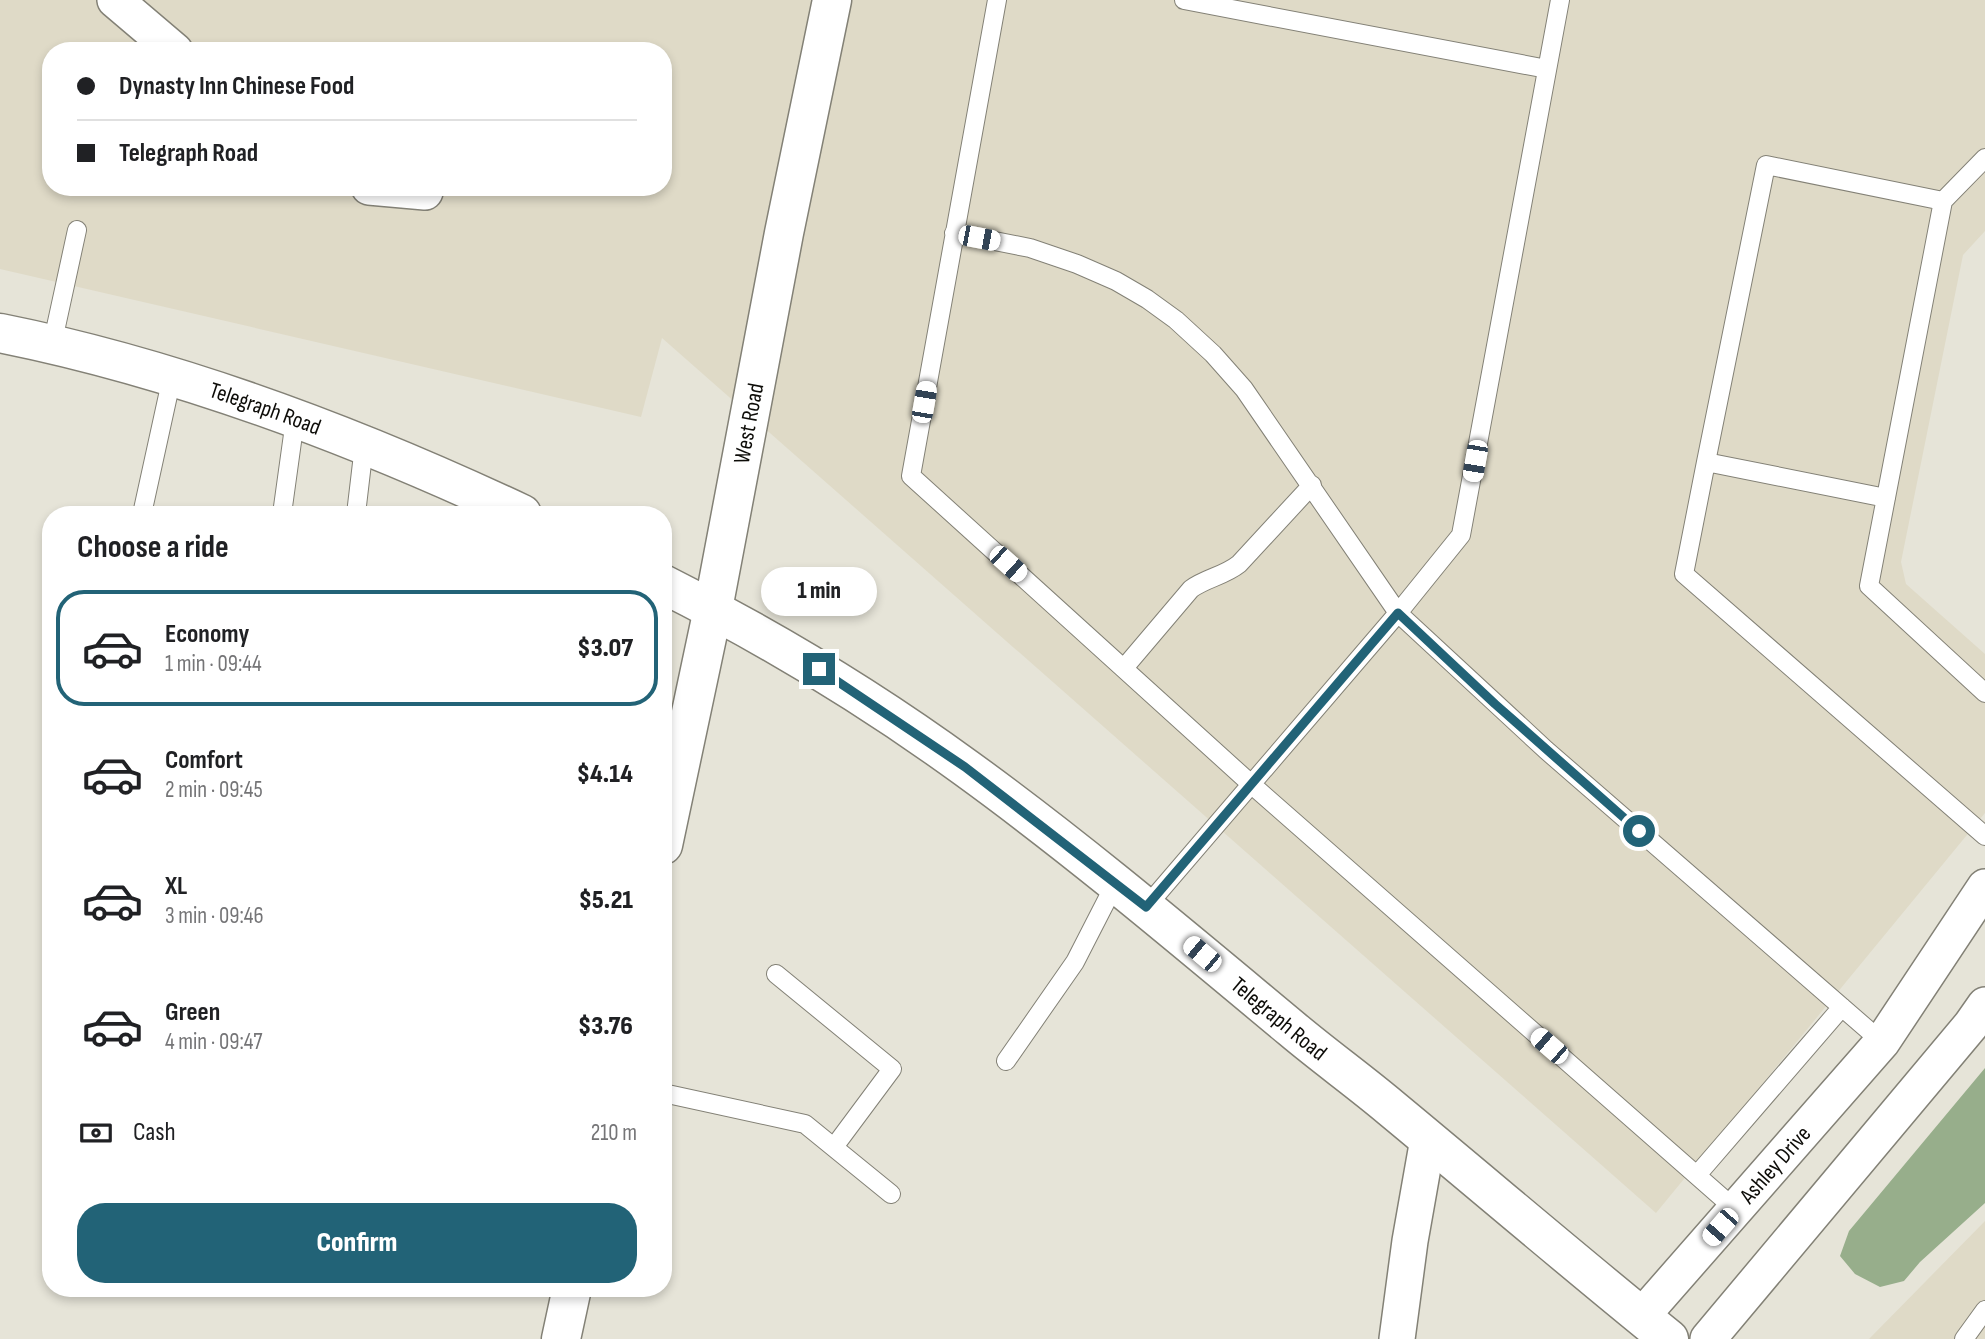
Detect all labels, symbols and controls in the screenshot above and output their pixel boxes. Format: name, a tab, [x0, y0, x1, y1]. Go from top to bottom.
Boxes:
text: Dynasty Inn Chinese Food	[119, 71, 354, 102]
text: Telegraph Road	[119, 138, 258, 169]
car	[957, 224, 1002, 252]
street label: Telegraph Road	[206, 376, 325, 442]
car	[911, 379, 938, 425]
street label: West Road	[728, 381, 770, 466]
car	[1462, 438, 1489, 484]
text: Choose a ride	[77, 528, 229, 567]
car	[986, 542, 1031, 586]
callout: 1 min	[761, 568, 877, 616]
text: 1 min	[797, 577, 841, 605]
icon: car	[81, 617, 144, 680]
text: Economy	[165, 619, 249, 650]
text: $3.07	[577, 633, 633, 664]
text: 1 min · 09:44	[165, 650, 262, 678]
route end	[803, 653, 835, 685]
icon: car	[81, 743, 144, 806]
text: Comfort	[165, 745, 243, 776]
text: $4.14	[577, 759, 633, 790]
text: 2 min · 09:45	[165, 776, 263, 804]
route start	[1623, 815, 1655, 847]
icon: car	[81, 869, 144, 932]
text: XL	[165, 871, 187, 902]
text: $5.21	[579, 885, 633, 916]
text: 3 min · 09:46	[165, 902, 264, 930]
car	[1180, 932, 1225, 976]
street label: Telegraph Road	[1225, 971, 1332, 1067]
icon: car	[81, 995, 144, 1058]
text: Green	[165, 997, 220, 1028]
text: $3.76	[578, 1011, 633, 1042]
car	[1527, 1024, 1572, 1068]
text: 4 min · 09:47	[165, 1028, 263, 1056]
icon: cash	[77, 1114, 115, 1152]
text: Cash	[133, 1117, 176, 1148]
text: 210 m	[591, 1119, 637, 1147]
street label: Ashley Drive	[1733, 1120, 1817, 1210]
button: Confirm	[77, 1203, 637, 1283]
car	[1699, 1204, 1742, 1250]

